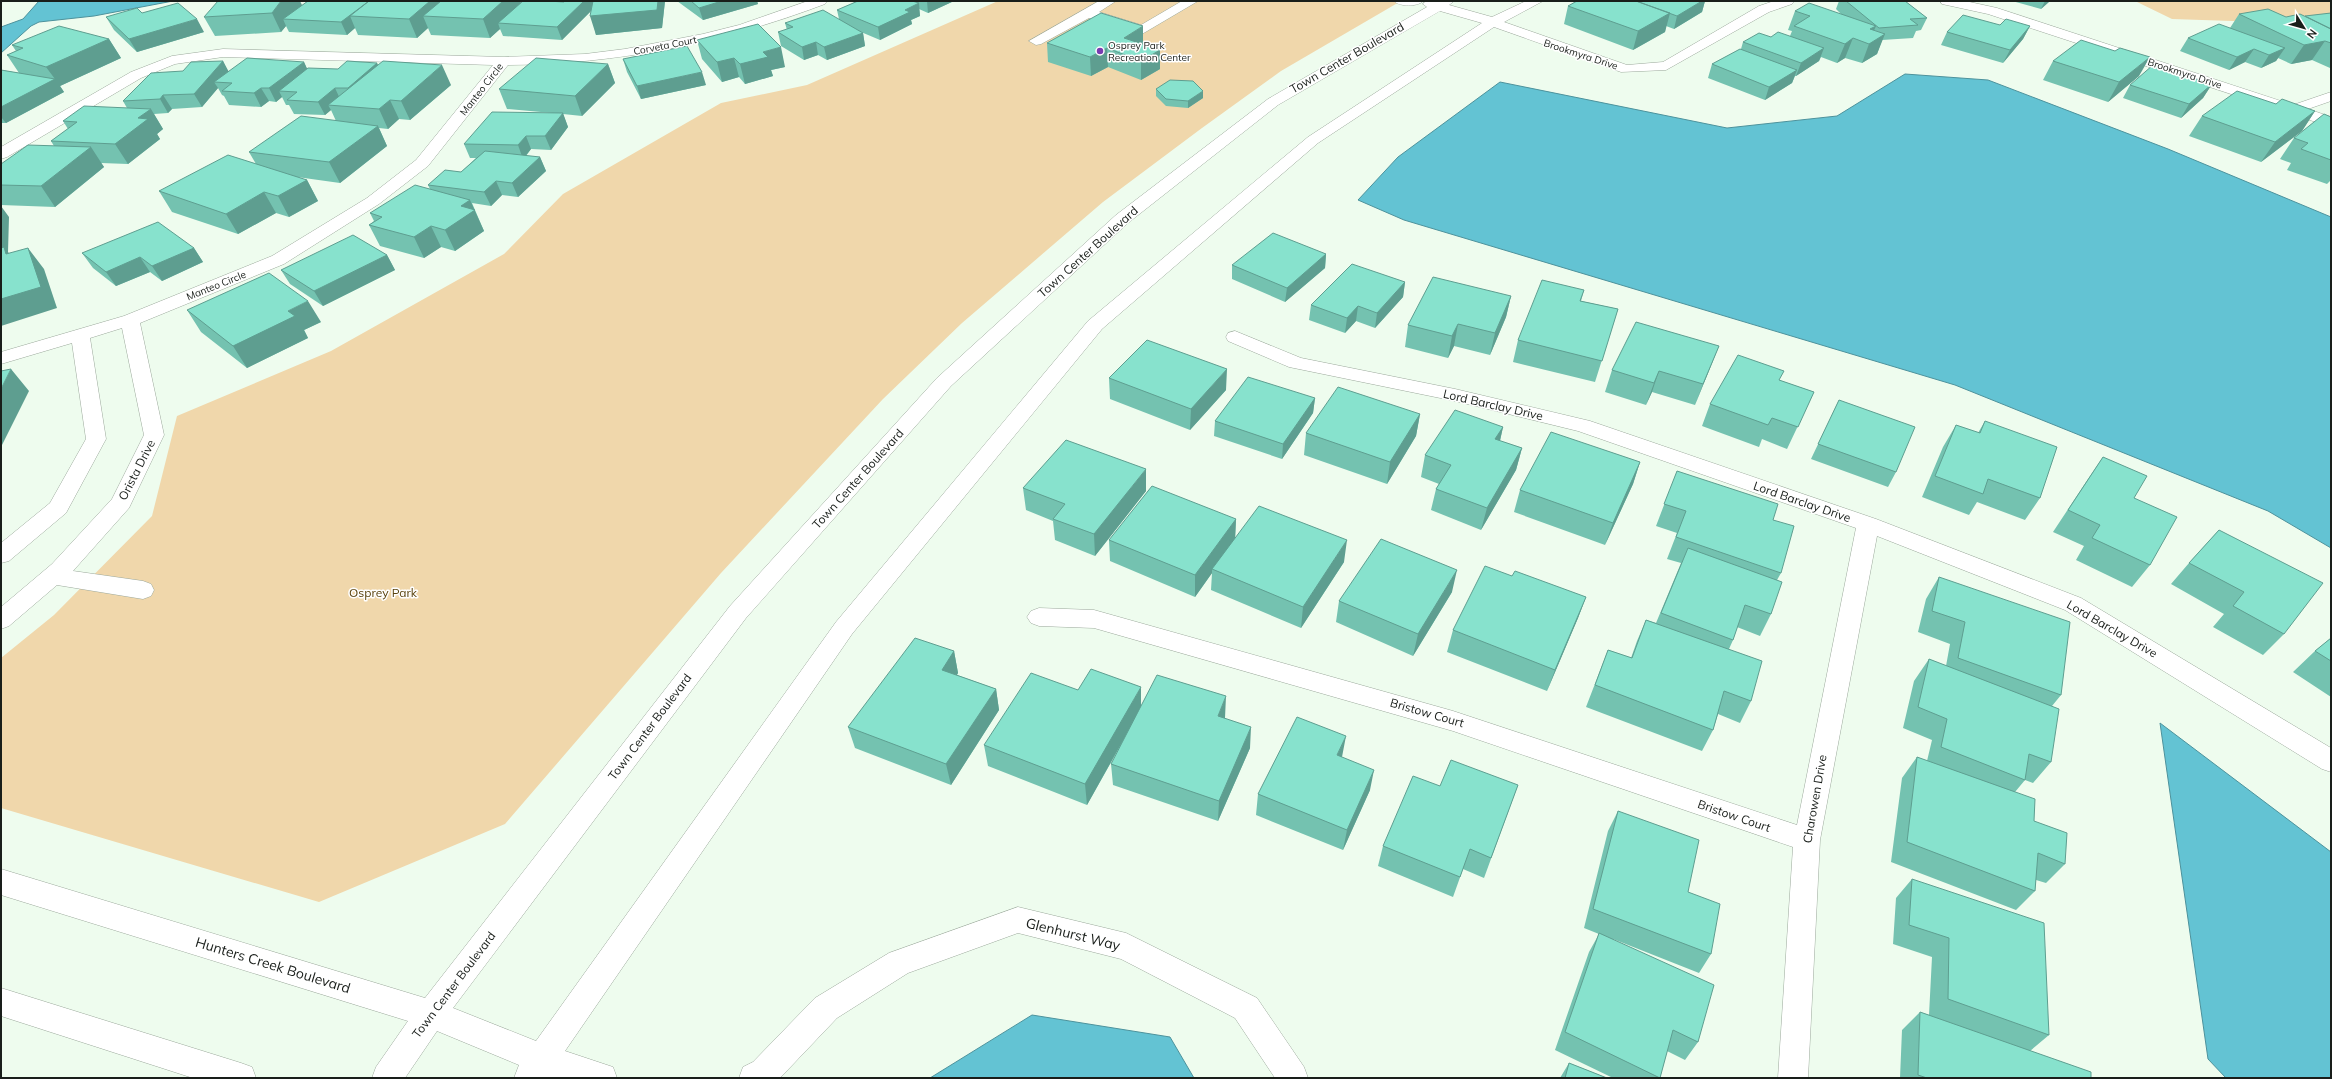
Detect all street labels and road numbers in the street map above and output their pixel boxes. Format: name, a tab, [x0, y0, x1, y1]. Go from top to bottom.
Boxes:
street label: Town Center Boulevard	[1287, 19, 1407, 96]
street label: Corveta Court	[632, 33, 698, 58]
street label: Brookmyra Drive	[1542, 36, 1620, 73]
street label: Brookmyra Drive	[2146, 55, 2224, 92]
street label: Manteo Circle	[457, 60, 506, 118]
street label: Town Center Boulevard	[1035, 203, 1141, 300]
street label: Manteo Circle	[184, 268, 248, 303]
street label: Lord Barclay Drive	[1442, 386, 1545, 423]
street label: Town Center Boulevard	[809, 426, 906, 532]
street label: Orista Drive	[115, 437, 158, 503]
street label: Lord Barclay Drive	[1751, 478, 1853, 525]
street label: Lord Barclay Drive	[2064, 597, 2160, 661]
street label: Town Center Boulevard	[605, 671, 695, 783]
street label: Bristow Court	[1388, 695, 1466, 730]
street label: Charowen Drive	[1799, 754, 1830, 844]
street label: Bristow Court	[1696, 796, 1773, 835]
street label: Glenhurst Way	[1024, 914, 1123, 955]
street label: Town Center Boulevard	[409, 929, 499, 1041]
street label: Hunters Creek Boulevard	[193, 933, 353, 997]

